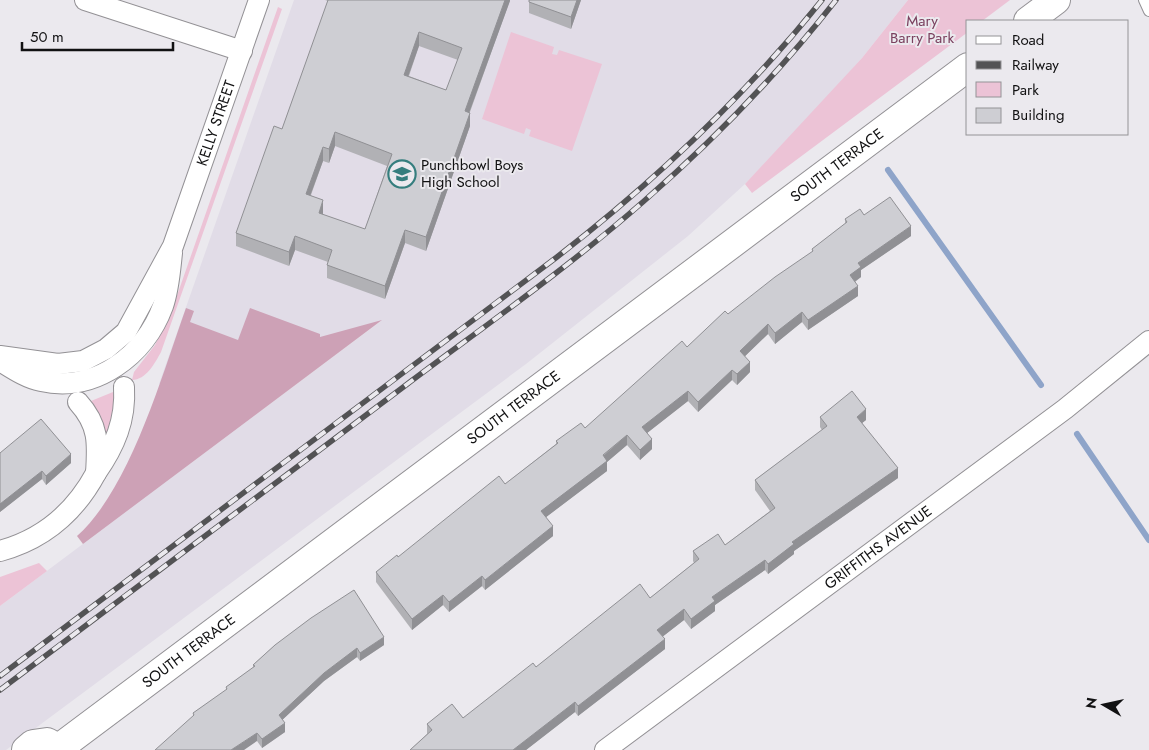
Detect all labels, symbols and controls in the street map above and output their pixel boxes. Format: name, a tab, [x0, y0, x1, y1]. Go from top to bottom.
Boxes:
park label: Mary Barry Park	[890, 10, 954, 49]
scale bar	[22, 20, 174, 52]
legend	[966, 20, 1129, 135]
text: 50 m	[30, 26, 64, 48]
text: Road	[1012, 29, 1044, 51]
text: Railway	[1012, 54, 1059, 76]
street label: KELLY STREET	[191, 77, 241, 169]
text: Park	[1012, 79, 1039, 101]
text: Building	[1012, 104, 1064, 126]
street label: SOUTH TERRACE	[786, 123, 888, 208]
place label: Punchbowl Boys High School	[421, 154, 523, 193]
school or university icon: Punchbowl Boys High School	[387, 159, 417, 189]
street label: SOUTH TERRACE	[462, 365, 565, 450]
street label: GRIFFITHS AVENUE	[820, 500, 936, 595]
street label: SOUTH TERRACE	[137, 609, 240, 693]
north arrow	[1079, 680, 1129, 730]
text: N	[1080, 696, 1102, 710]

